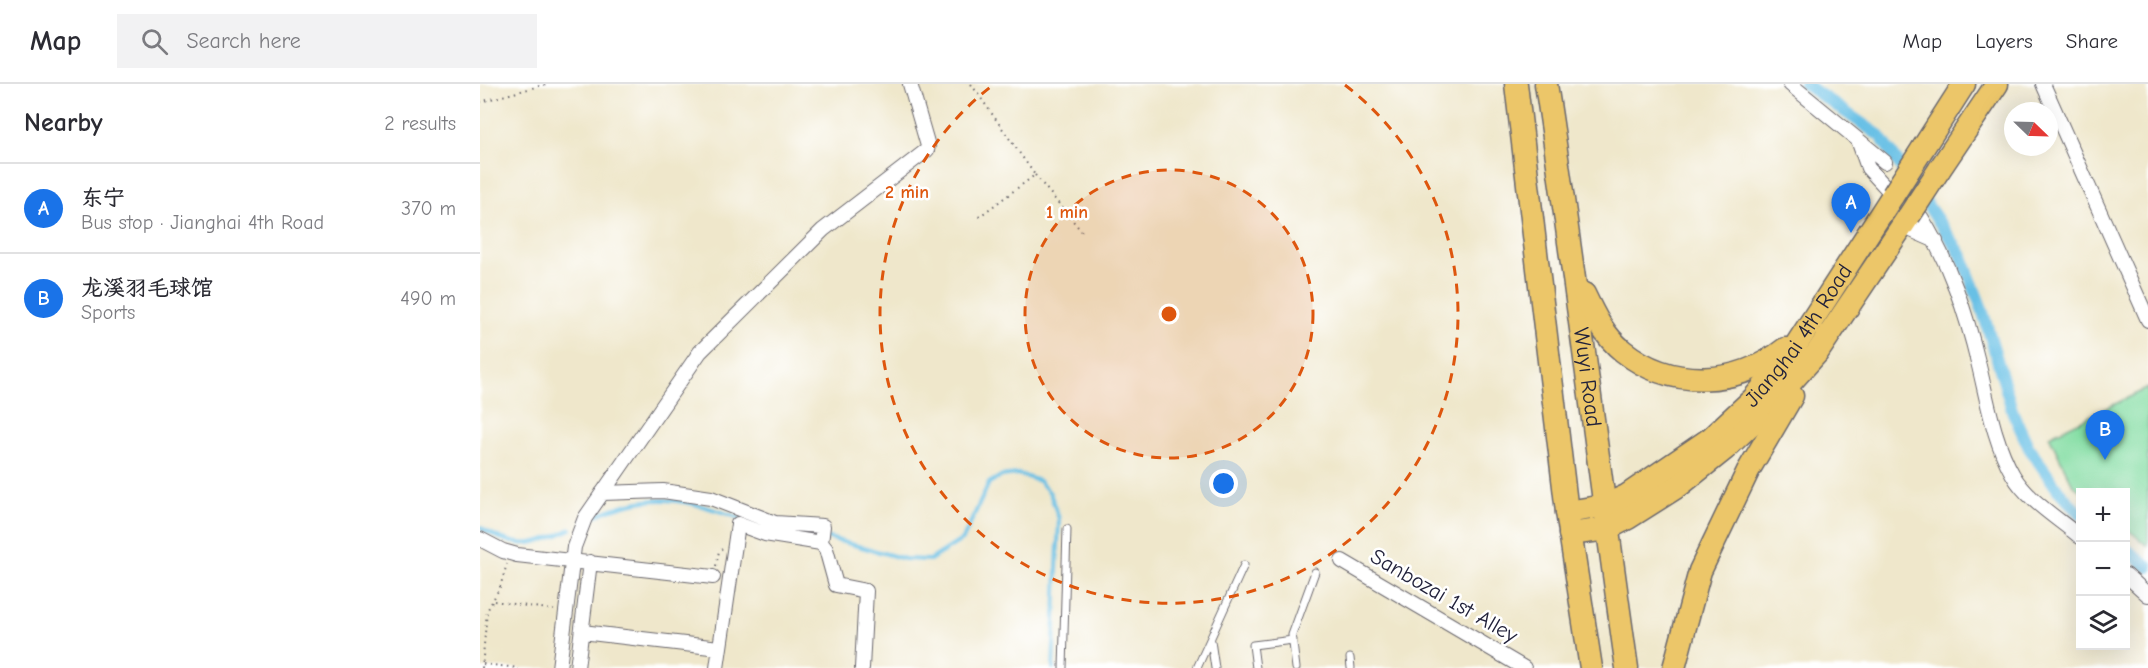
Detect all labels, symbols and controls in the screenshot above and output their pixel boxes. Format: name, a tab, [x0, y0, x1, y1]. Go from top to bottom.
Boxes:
search box	[117, 14, 537, 68]
text: Map	[30, 25, 81, 57]
icon: search	[138, 25, 171, 58]
text: Search here	[186, 28, 301, 54]
text: Map	[1903, 29, 1942, 53]
text: Layers	[1975, 29, 2033, 53]
text: Share	[2066, 29, 2118, 53]
north arrow	[2004, 102, 2058, 156]
text: Nearby	[24, 108, 103, 138]
text: 2 results	[384, 112, 456, 135]
text: 2 min	[885, 182, 929, 203]
pin: A	[1832, 184, 1870, 233]
text: 东宁	[81, 185, 125, 211]
text: A	[38, 197, 49, 220]
text: 370 m	[401, 197, 456, 220]
text: 1 min	[1046, 202, 1088, 223]
text: Bus stop · Jianghai 4th Road	[81, 211, 324, 234]
street label: Jianghai 4th Road	[1739, 259, 1858, 413]
text: 龙溪羽毛球馆	[81, 275, 213, 301]
text: B	[37, 287, 50, 310]
text: 490 m	[400, 287, 456, 310]
text: Sports	[81, 301, 135, 324]
centre of rings	[1159, 304, 1179, 324]
street label: Wuyi Road	[1568, 326, 1607, 428]
pin: B	[2086, 410, 2124, 460]
your location	[1209, 469, 1238, 498]
map controls	[2076, 488, 2130, 650]
button: +	[2076, 488, 2130, 542]
button: −	[2076, 542, 2130, 596]
street label: Sanbozai 1st Alley	[1366, 543, 1522, 649]
button: layers	[2076, 596, 2130, 650]

